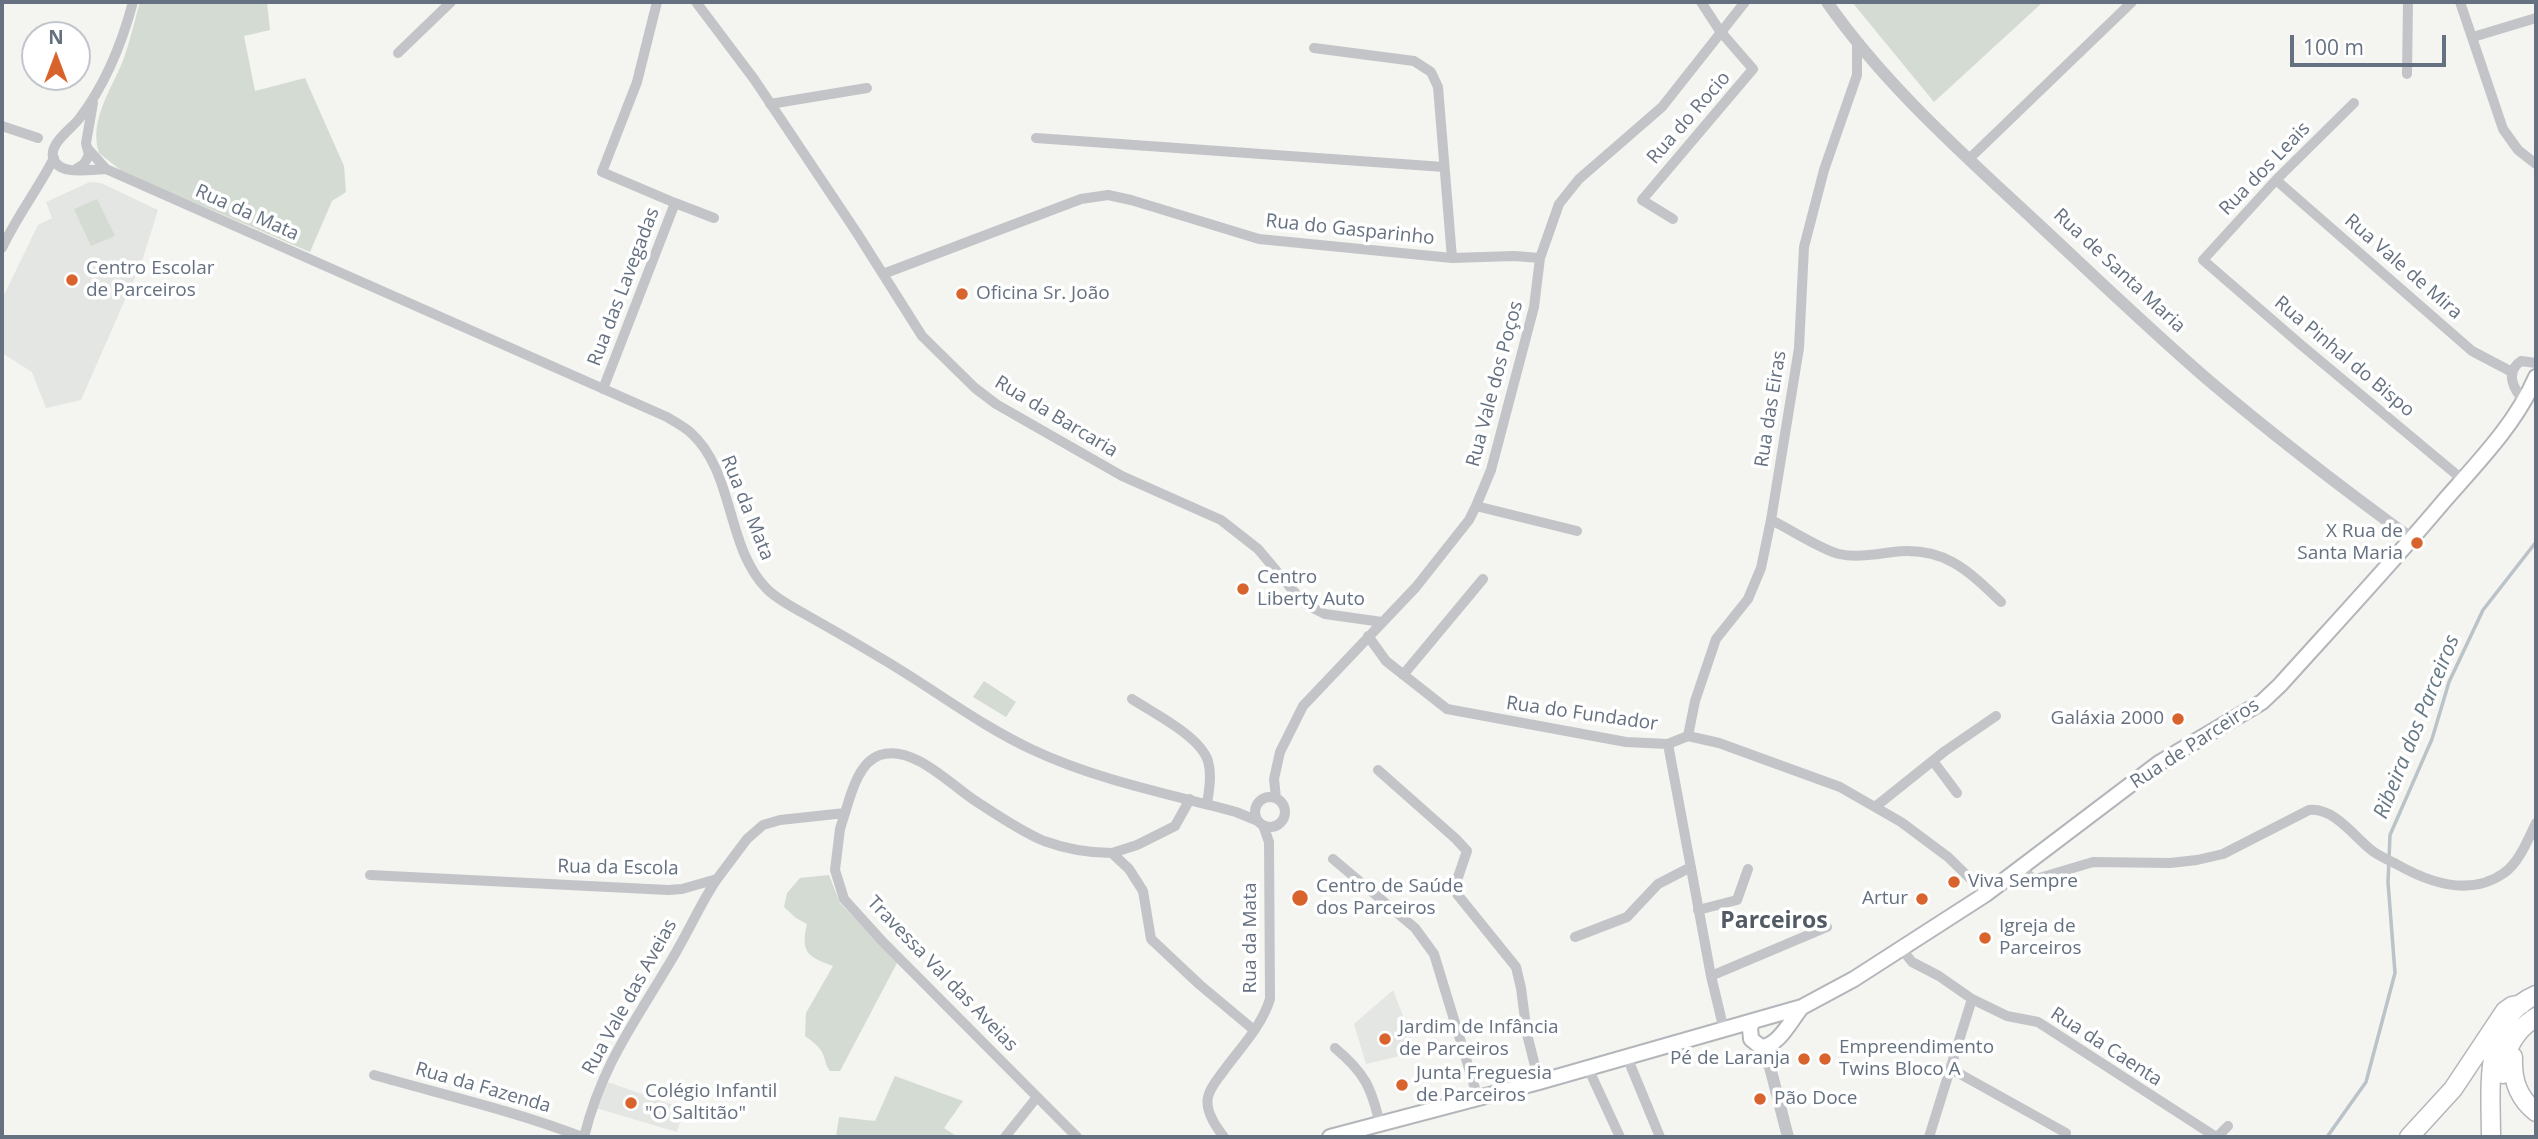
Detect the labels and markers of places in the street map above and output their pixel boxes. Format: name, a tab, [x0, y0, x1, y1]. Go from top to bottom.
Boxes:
place label: Centro Escolar de Parceiros	[86, 258, 214, 302]
marker: Centro Escolar de Parceiros	[64, 272, 80, 288]
place label: Oficina Sr. João	[976, 283, 1110, 305]
marker: Oficina Sr. João	[954, 286, 970, 302]
place label: X Rua de Santa Maria	[2297, 521, 2403, 565]
marker: X Rua de Santa Maria	[2409, 535, 2425, 551]
place label: Centro Liberty Auto	[1257, 567, 1365, 611]
marker: Centro Liberty Auto	[1235, 581, 1251, 597]
place label: Galáxia 2000	[2051, 708, 2164, 730]
marker: Galáxia 2000	[2170, 711, 2186, 727]
place label: Viva Sempre	[1968, 871, 2078, 893]
marker: Viva Sempre	[1946, 874, 1962, 890]
place label: Centro de Saúde dos Parceiros	[1316, 876, 1463, 920]
marker: Centro de Saúde dos Parceiros	[1290, 888, 1310, 908]
place label: Artur	[1862, 888, 1908, 910]
marker: Artur	[1914, 891, 1930, 907]
place label: Igreja de Parceiros	[1999, 916, 2082, 960]
marker: Igreja de Parceiros	[1977, 930, 1993, 946]
place label: Jardim de Infância de Parceiros	[1399, 1017, 1559, 1061]
marker: Jardim de Infância de Parceiros	[1377, 1031, 1393, 1047]
place label: Empreendimento Twins Bloco A	[1839, 1037, 1994, 1081]
place label: Pé de Laranja	[1670, 1048, 1790, 1070]
marker: Pé de Laranja	[1796, 1051, 1812, 1067]
marker: Empreendimento Twins Bloco A	[1817, 1051, 1833, 1067]
place label: Junta Freguesia de Parceiros	[1416, 1063, 1552, 1107]
marker: Junta Freguesia de Parceiros	[1394, 1077, 1410, 1093]
place label: Colégio Infantil "O Saltitão"	[645, 1081, 777, 1125]
place label: Pão Doce	[1774, 1088, 1857, 1110]
marker: Pão Doce	[1752, 1091, 1768, 1107]
marker: Colégio Infantil "O Saltitão"	[623, 1095, 639, 1111]

